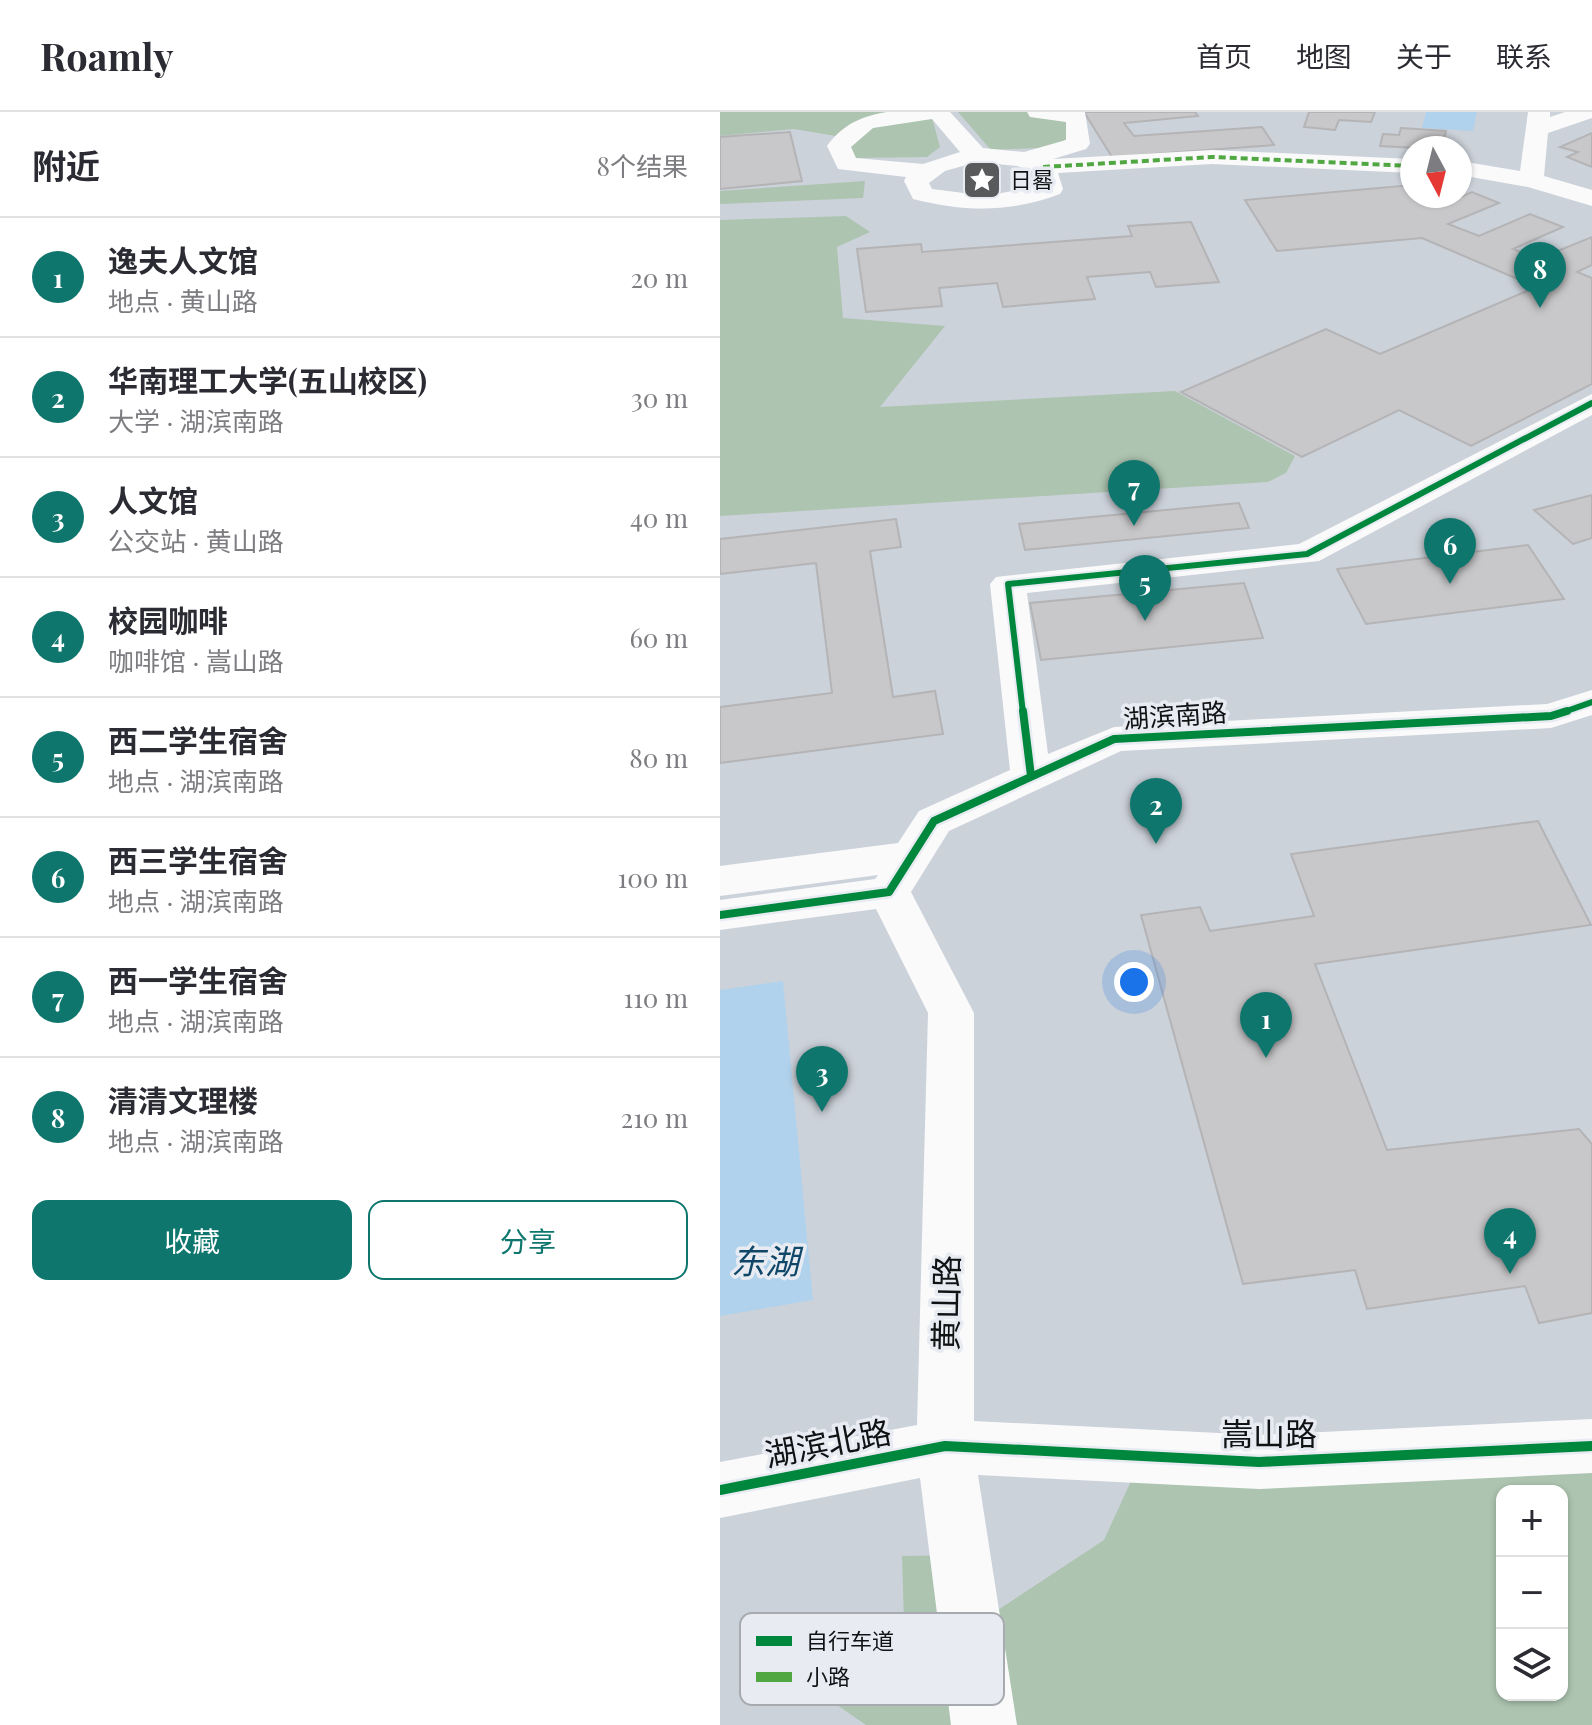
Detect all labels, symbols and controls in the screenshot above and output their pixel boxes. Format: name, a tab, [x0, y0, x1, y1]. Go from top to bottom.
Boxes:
text: Roamly	[40, 30, 173, 81]
text: 首页	[1196, 37, 1252, 74]
text: 地图	[1296, 37, 1352, 74]
text: 关于	[1396, 37, 1452, 74]
text: 联系	[1496, 37, 1552, 74]
north arrow	[1400, 136, 1472, 208]
text: 附近	[32, 142, 100, 188]
text: 8个结果	[596, 148, 688, 183]
place icon: 日晷	[961, 159, 1003, 201]
place label: 日晷	[1010, 164, 1054, 194]
text: 逸夫人文馆	[108, 240, 258, 280]
pin: 8	[1514, 242, 1566, 308]
text: 1	[53, 260, 63, 295]
text: 20 m	[630, 260, 688, 295]
text: 地点 · 黄山路	[108, 283, 258, 318]
text: 华南理工大学(五山校区)	[108, 360, 427, 400]
text: 2	[51, 380, 65, 415]
text: 30 m	[631, 380, 688, 415]
text: 大学 · 湖滨南路	[108, 403, 284, 438]
pin: 7	[1108, 460, 1160, 526]
text: 人文馆	[108, 480, 198, 520]
text: 3	[52, 500, 64, 535]
text: 40 m	[630, 500, 688, 535]
pin: 6	[1424, 518, 1476, 584]
text: 公交站 · 黄山路	[108, 523, 284, 558]
pin: 5	[1119, 555, 1171, 621]
text: 校园咖啡	[108, 600, 228, 640]
text: 4	[51, 620, 65, 655]
text: 60 m	[629, 620, 688, 655]
text: 咖啡馆 · 嵩山路	[108, 643, 284, 678]
street label: 湖滨南路	[1122, 693, 1228, 736]
text: 西二学生宿舍	[108, 720, 288, 760]
text: 5	[52, 740, 64, 775]
text: 80 m	[629, 740, 688, 775]
text: 地点 · 湖滨南路	[108, 763, 284, 798]
pin: 2	[1130, 778, 1182, 844]
text: 西三学生宿舍	[108, 840, 288, 880]
text: 6	[51, 860, 65, 895]
text: 100 m	[618, 860, 688, 895]
text: 地点 · 湖滨南路	[108, 883, 284, 918]
text: 西一学生宿舍	[108, 960, 288, 1000]
your location	[1114, 962, 1154, 1002]
text: 7	[52, 980, 64, 1015]
text: 110 m	[624, 980, 688, 1015]
pin: 1	[1240, 992, 1292, 1058]
text: 地点 · 湖滨南路	[108, 1003, 284, 1038]
pin: 3	[796, 1046, 848, 1112]
text: 清清文理楼	[108, 1080, 258, 1120]
text: 8	[51, 1100, 65, 1135]
text: 210 m	[621, 1100, 688, 1135]
text: 地点 · 湖滨南路	[108, 1123, 284, 1158]
button: 收藏	[32, 1200, 352, 1280]
button: 分享	[368, 1200, 688, 1280]
pin: 4	[1484, 1208, 1536, 1274]
water label: 东湖	[731, 1237, 804, 1283]
street label: 黄山路	[922, 1255, 967, 1351]
street label: 湖滨北路	[761, 1408, 894, 1475]
street label: 嵩山路	[1221, 1411, 1317, 1454]
map controls	[1496, 1485, 1568, 1701]
button: +	[1496, 1485, 1568, 1557]
button: −	[1496, 1557, 1568, 1629]
legend	[740, 1613, 1004, 1705]
text: 自行车道	[806, 1625, 894, 1655]
button: layers	[1496, 1629, 1568, 1701]
text: 小路	[806, 1661, 850, 1691]

